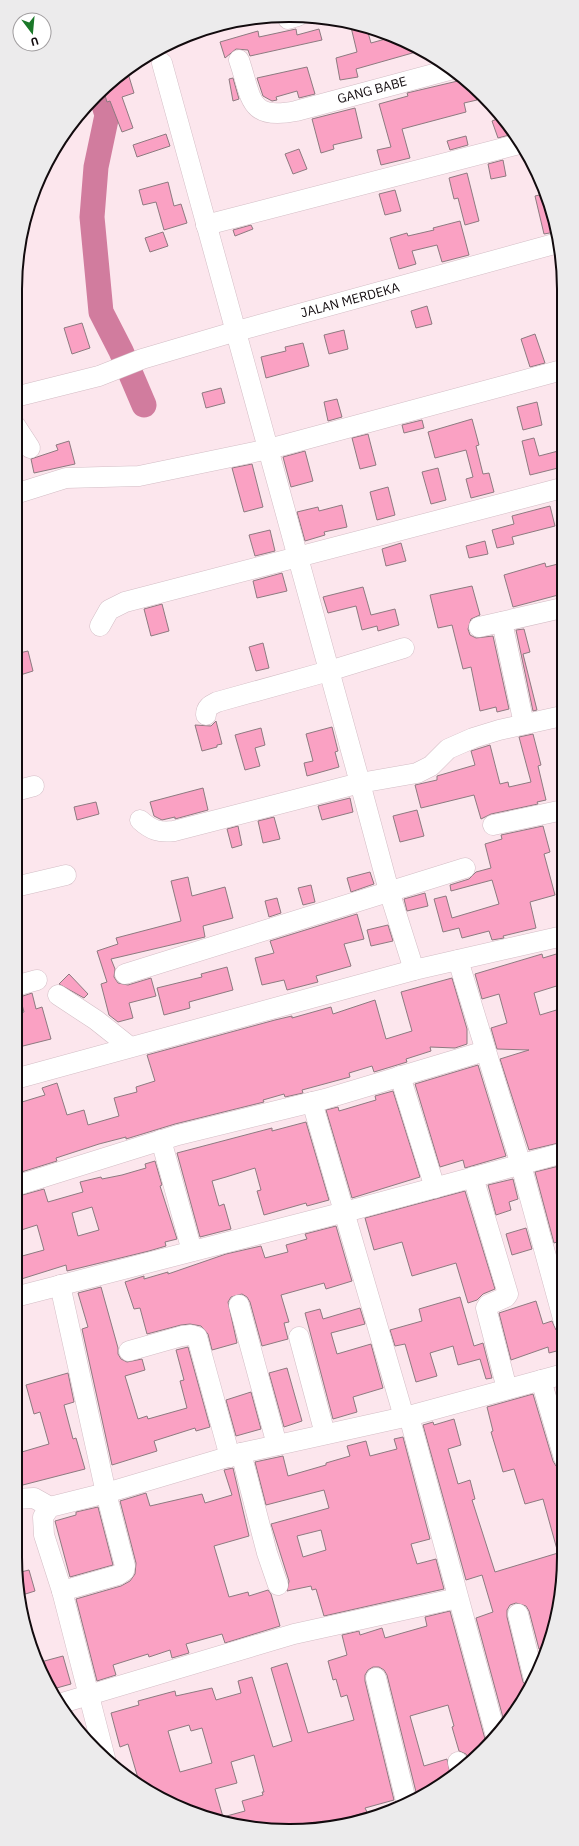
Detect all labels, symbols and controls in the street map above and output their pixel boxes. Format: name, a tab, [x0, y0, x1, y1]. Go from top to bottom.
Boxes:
north arrow	[12, 12, 52, 52]
text: U	[29, 34, 40, 49]
street label: GANG BABE	[335, 73, 409, 107]
street label: JALAN MERDEKA	[299, 278, 402, 321]

